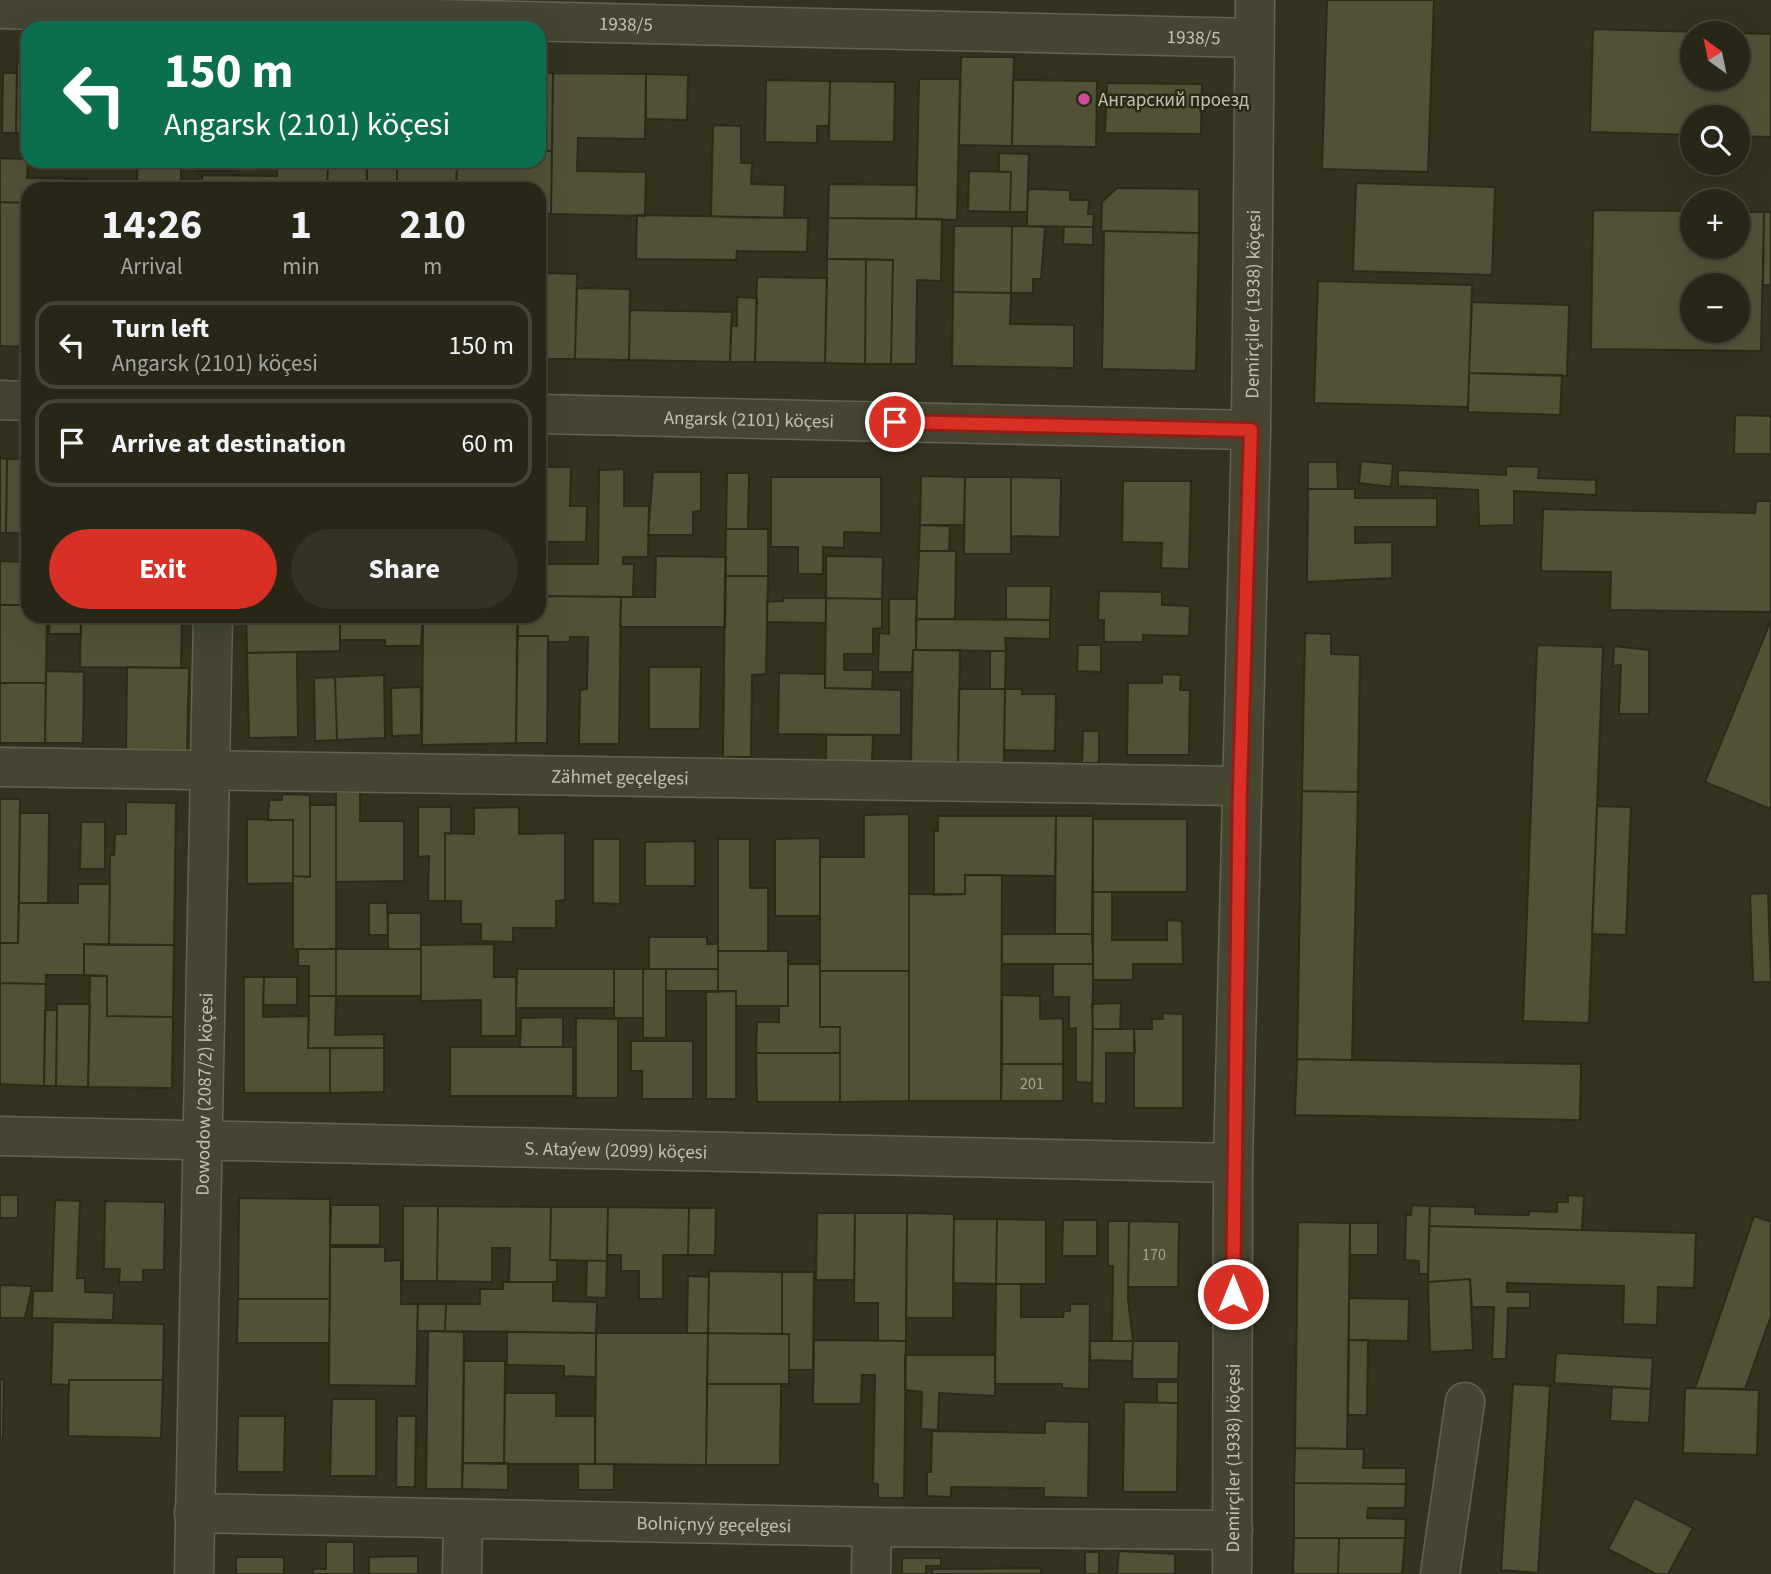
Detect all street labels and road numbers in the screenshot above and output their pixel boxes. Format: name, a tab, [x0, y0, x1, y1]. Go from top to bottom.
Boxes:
street label: 1938/5	[599, 11, 653, 39]
street label: 1938/5	[1166, 24, 1221, 52]
street label: Demirçiler (1938) köçesi	[1239, 210, 1268, 399]
street label: Angarsk (2101) köçesi	[664, 405, 834, 436]
street label: Zähmet geçelgesi	[551, 763, 689, 793]
street label: Dowodow (2087/2) köçesi	[190, 992, 221, 1196]
street label: S. Ataýew (2099) köçesi	[524, 1135, 708, 1166]
street label: Demirçiler (1938) köçesi	[1220, 1364, 1248, 1553]
street label: Bolniçnyý geçelgesi	[636, 1510, 792, 1540]

